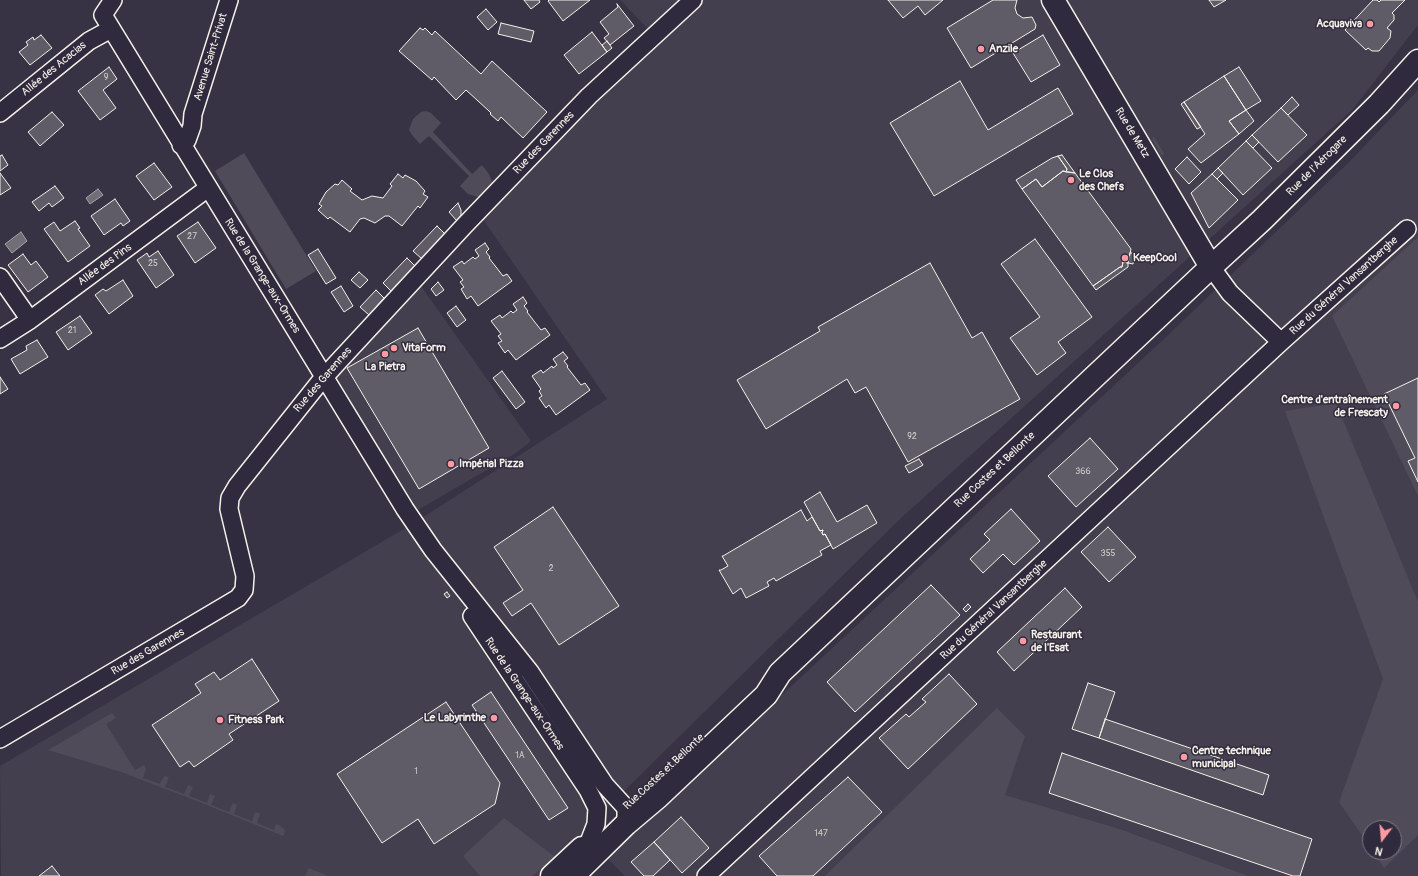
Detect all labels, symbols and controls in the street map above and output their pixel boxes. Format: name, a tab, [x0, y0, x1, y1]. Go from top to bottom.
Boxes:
street label: Avenue Saint-Privat	[191, 12, 231, 102]
place label: Acquaviva	[1316, 17, 1362, 31]
marker: Acquaviva	[1365, 19, 1375, 29]
street label: Allée des Acacias	[19, 39, 89, 99]
place label: Anzile	[989, 42, 1018, 56]
marker: Anzile	[976, 44, 986, 54]
house number: 9	[104, 73, 108, 83]
street label: Rue de Metz	[1112, 105, 1152, 161]
street label: Rue des Garennes	[511, 109, 577, 177]
street label: Rue de l'Aérogare	[1284, 133, 1350, 199]
place label: Le Clos des Chefs	[1079, 167, 1124, 193]
marker: Le Clos des Chefs	[1066, 175, 1076, 185]
street label: Rue de la Grange-aux-Ormes	[221, 216, 303, 336]
house number: 27	[187, 232, 197, 242]
street label: Rue du Général Vansantberghe	[1287, 234, 1401, 338]
street label: Allée des Pins	[76, 241, 134, 289]
place label: KeepCool	[1133, 251, 1177, 265]
marker: KeepCool	[1120, 253, 1130, 263]
house number: 25	[148, 259, 158, 269]
house number: 21	[68, 326, 76, 336]
place label: VitaForm	[402, 341, 446, 355]
marker: VitaForm	[389, 343, 399, 353]
street label: Rue des Garennes	[291, 345, 355, 415]
marker: La Pietra	[380, 349, 390, 359]
place label: La Pietra	[365, 360, 405, 374]
place label: Centre d'entraînement de Frescaty	[1281, 393, 1388, 419]
marker: Centre d'entraînement de Frescaty	[1391, 401, 1401, 411]
street label: Rue Costes et Bellonte	[952, 429, 1038, 511]
house number: 92	[907, 432, 917, 442]
place label: Impérial Pizza	[459, 457, 524, 471]
marker: Impérial Pizza	[446, 459, 456, 469]
house number: 366	[1075, 467, 1091, 477]
house number: 355	[1101, 549, 1115, 559]
street label: Rue du Général Vansantberghe	[938, 557, 1050, 663]
house number: 2	[548, 564, 554, 574]
street label: Rue des Garennes	[109, 626, 187, 678]
place label: Restaurant de l'Esat	[1031, 628, 1082, 654]
street label: Rue de la Grange-aux-Ormes	[481, 635, 567, 753]
marker: Restaurant de l'Esat	[1018, 636, 1028, 646]
place label: Le Labyrinthe	[424, 711, 486, 725]
place label: Fitness Park	[228, 713, 284, 727]
marker: Le Labyrinthe	[489, 713, 499, 723]
marker: Fitness Park	[215, 715, 225, 725]
street label: Rue Costes et Bellonte	[621, 731, 707, 813]
place label: Centre technique municipal	[1192, 744, 1271, 770]
house number: 1A	[515, 751, 525, 761]
marker: Centre technique municipal	[1179, 752, 1189, 762]
house number: 1	[414, 767, 418, 777]
north arrow	[1362, 820, 1402, 860]
house number: 147	[814, 829, 828, 839]
text: N	[1373, 844, 1384, 858]

